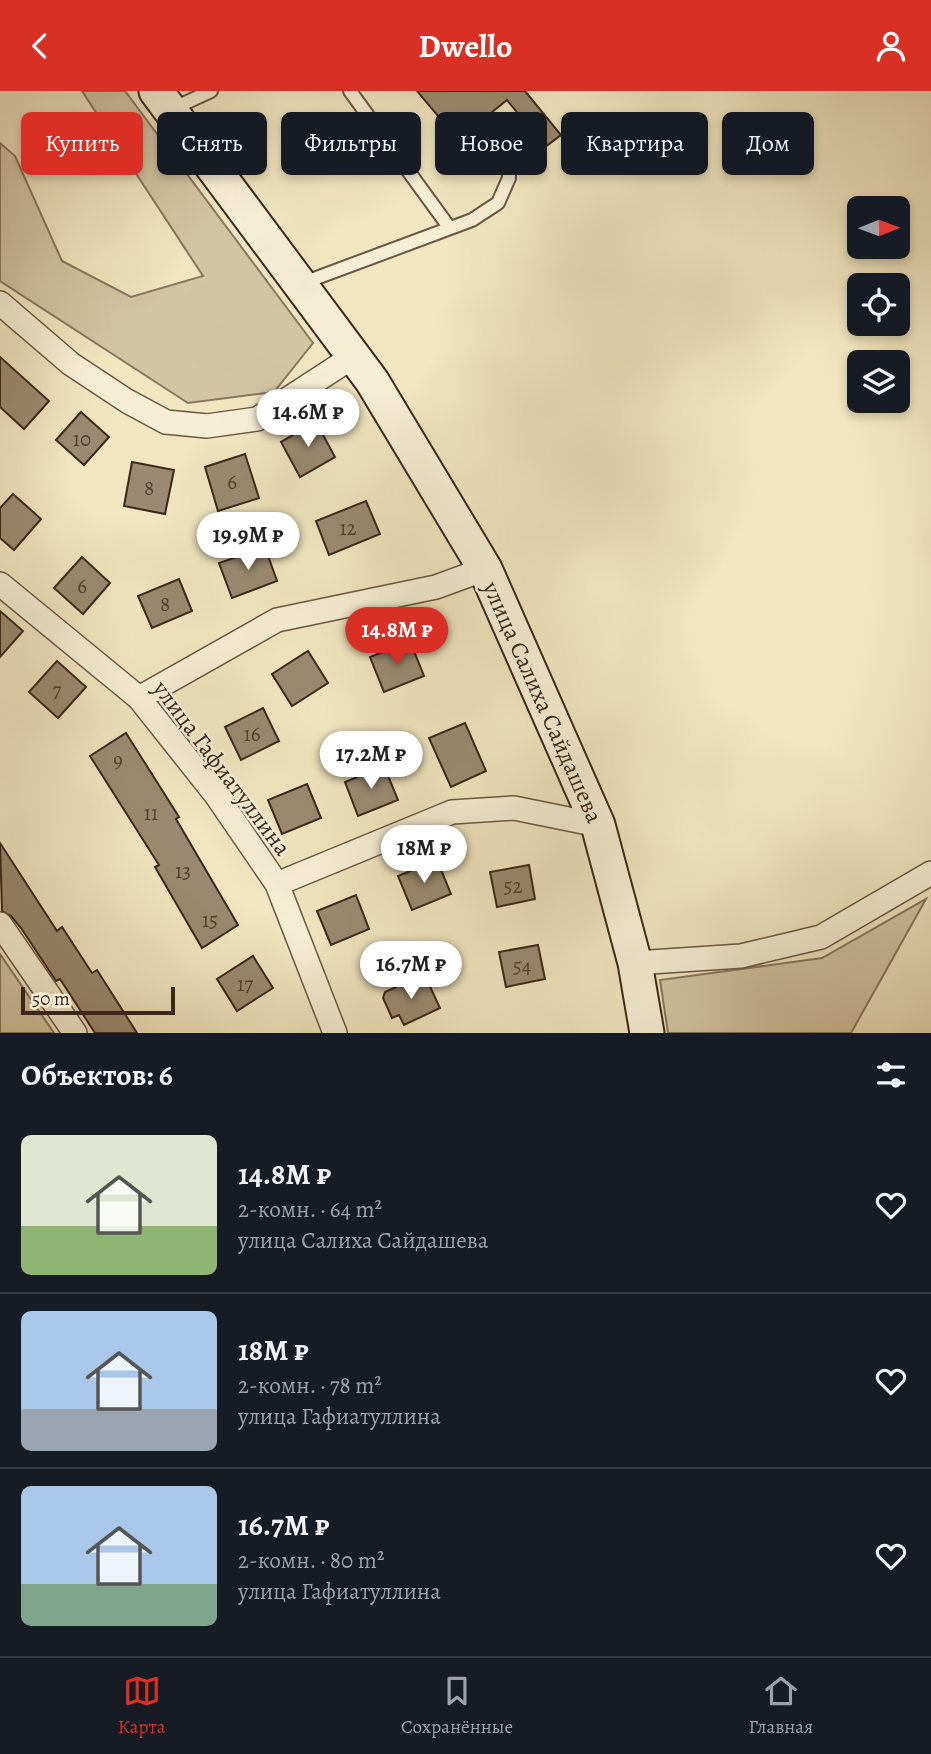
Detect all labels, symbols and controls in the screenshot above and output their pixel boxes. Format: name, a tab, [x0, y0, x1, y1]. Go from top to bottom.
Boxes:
text: Dwello	[419, 24, 512, 68]
icon: back	[21, 27, 59, 65]
icon: person	[872, 27, 910, 65]
chip: Купить	[21, 112, 143, 175]
chip: Снять	[157, 112, 267, 175]
chip: Фильтры	[281, 112, 421, 175]
chip: Новое	[435, 112, 547, 175]
chip: Квартира	[561, 112, 708, 175]
chip: Дом	[722, 112, 814, 175]
north arrow	[847, 196, 910, 259]
map controls	[847, 196, 910, 413]
button: locate	[847, 273, 910, 336]
button: layers	[847, 350, 910, 413]
pin: 14.6M ₽	[243, 389, 373, 449]
text: 14.6M ₽	[272, 396, 344, 427]
house number: 10	[73, 425, 91, 453]
house number: 6	[227, 468, 237, 496]
house number: 8	[144, 474, 154, 502]
pin: 19.9M ₽	[183, 512, 313, 572]
house number: 12	[339, 514, 357, 542]
text: 19.9M ₽	[213, 519, 283, 550]
house number: 6	[77, 572, 87, 600]
street label: улица Салиха Сайдашева	[475, 575, 611, 828]
house number: 8	[160, 590, 170, 618]
pin: 14.8M ₽	[332, 607, 462, 667]
text: 14.8M ₽	[361, 614, 433, 645]
street label: улица Гафиатуллина	[145, 673, 298, 862]
house number: 7	[53, 676, 62, 704]
house number: 16	[244, 720, 261, 748]
pin: 17.2M ₽	[306, 731, 436, 791]
text: 17.2M ₽	[336, 738, 406, 769]
house number: 9	[113, 746, 123, 774]
house number: 11	[144, 799, 158, 827]
pin: 18M ₽	[375, 825, 473, 885]
text: 18M ₽	[397, 832, 451, 863]
house number: 13	[175, 857, 191, 885]
house number: 52	[503, 872, 523, 900]
house number: 15	[202, 906, 218, 934]
pin: 16.7M ₽	[346, 941, 476, 1001]
text: 16.7M ₽	[376, 948, 446, 979]
house number: 54	[513, 952, 531, 980]
house number: 17	[237, 970, 253, 998]
scale bar	[21, 984, 175, 1016]
text: 50 m	[32, 986, 70, 1012]
text: Объектов: 6	[21, 1055, 173, 1095]
icon: filters	[872, 1056, 910, 1094]
text: 14.8M ₽	[238, 1154, 331, 1194]
icon: home	[77, 1163, 161, 1247]
icon: heart	[872, 1186, 910, 1224]
text: 2-комн. · 64 m²	[238, 1194, 382, 1225]
text: улица Салиха Сайдашева	[238, 1225, 488, 1256]
text: 18M ₽	[238, 1330, 309, 1370]
icon: home	[77, 1339, 161, 1423]
icon: heart	[872, 1362, 910, 1400]
text: 2-комн. · 78 m²	[238, 1370, 382, 1401]
text: улица Гафиатуллина	[238, 1401, 441, 1432]
text: 16.7M ₽	[238, 1505, 330, 1545]
icon: home	[77, 1514, 161, 1598]
icon: heart	[872, 1537, 910, 1575]
text: 2-комн. · 80 m²	[238, 1545, 384, 1576]
text: улица Гафиатуллина	[238, 1576, 441, 1607]
tab: Карта	[118, 1672, 166, 1740]
tab: Сохранённые	[401, 1672, 513, 1740]
tab: Главная	[749, 1672, 813, 1740]

